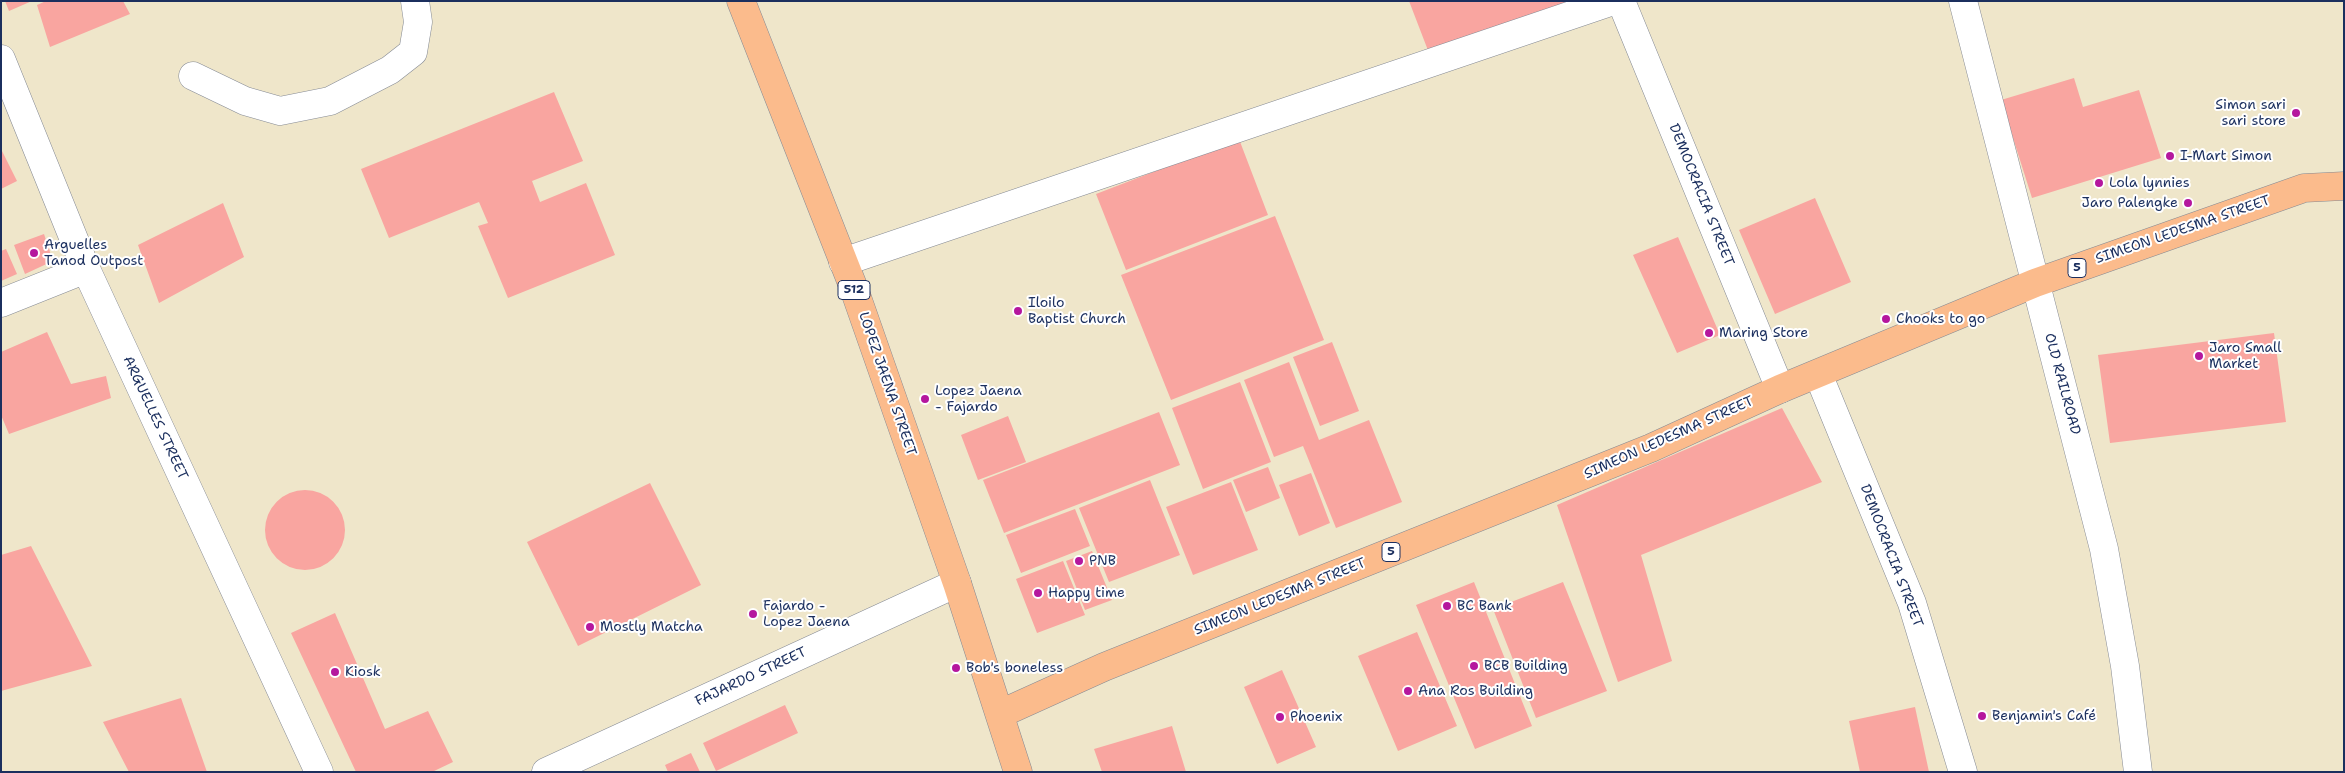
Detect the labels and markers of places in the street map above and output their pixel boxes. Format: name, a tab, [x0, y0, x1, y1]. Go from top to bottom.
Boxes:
place label: Simon sari sari store	[2215, 97, 2286, 130]
marker: Simon sari sari store	[2290, 107, 2302, 119]
place label: I-Mart Simon	[2180, 148, 2272, 164]
marker: I-Mart Simon	[2164, 150, 2176, 162]
place label: Lola lynnies	[2109, 175, 2190, 191]
marker: Lola lynnies	[2093, 177, 2105, 189]
place label: Jaro Palengke	[2082, 195, 2178, 211]
marker: Jaro Palengke	[2182, 197, 2194, 209]
place label: Arguelles Tanod Outpost	[44, 237, 143, 270]
marker: Arguelles Tanod Outpost	[28, 247, 40, 259]
place label: Iloilo Baptist Church	[1028, 295, 1126, 328]
marker: Iloilo Baptist Church	[1012, 305, 1024, 317]
place label: Chooks to go	[1896, 311, 1985, 327]
marker: Chooks to go	[1880, 313, 1892, 325]
place label: Maring Store	[1719, 325, 1808, 341]
marker: Maring Store	[1703, 327, 1715, 339]
place label: Jaro Small Market	[2209, 340, 2282, 372]
marker: Jaro Small Market	[2193, 350, 2205, 362]
place label: Lopez Jaena - Fajardo	[935, 383, 1022, 416]
marker: Lopez Jaena - Fajardo	[919, 393, 931, 405]
place label: PNB	[1089, 553, 1116, 569]
marker: PNB	[1073, 555, 1085, 567]
place label: Happy time	[1048, 585, 1125, 601]
marker: Happy time	[1032, 587, 1044, 599]
place label: Fajardo - Lopez Jaena	[763, 598, 850, 630]
place label: BC Bank	[1457, 598, 1512, 614]
marker: BC Bank	[1441, 600, 1453, 612]
marker: Fajardo - Lopez Jaena	[747, 608, 759, 620]
place label: Mostly Matcha	[600, 619, 703, 635]
marker: Mostly Matcha	[584, 621, 596, 633]
place label: BCB Building	[1484, 658, 1568, 674]
place label: Bob's boneless	[966, 660, 1063, 676]
marker: BCB Building	[1468, 660, 1480, 672]
marker: Bob's boneless	[950, 662, 962, 674]
place label: Kiosk	[345, 664, 381, 680]
marker: Kiosk	[329, 666, 341, 678]
place label: Ana Ros Building	[1418, 683, 1533, 699]
marker: Ana Ros Building	[1402, 685, 1414, 697]
place label: Benjamin's Café	[1992, 708, 2096, 724]
place label: Phoenix	[1290, 709, 1342, 725]
marker: Benjamin's Café	[1976, 710, 1988, 722]
marker: Phoenix	[1274, 711, 1286, 723]

